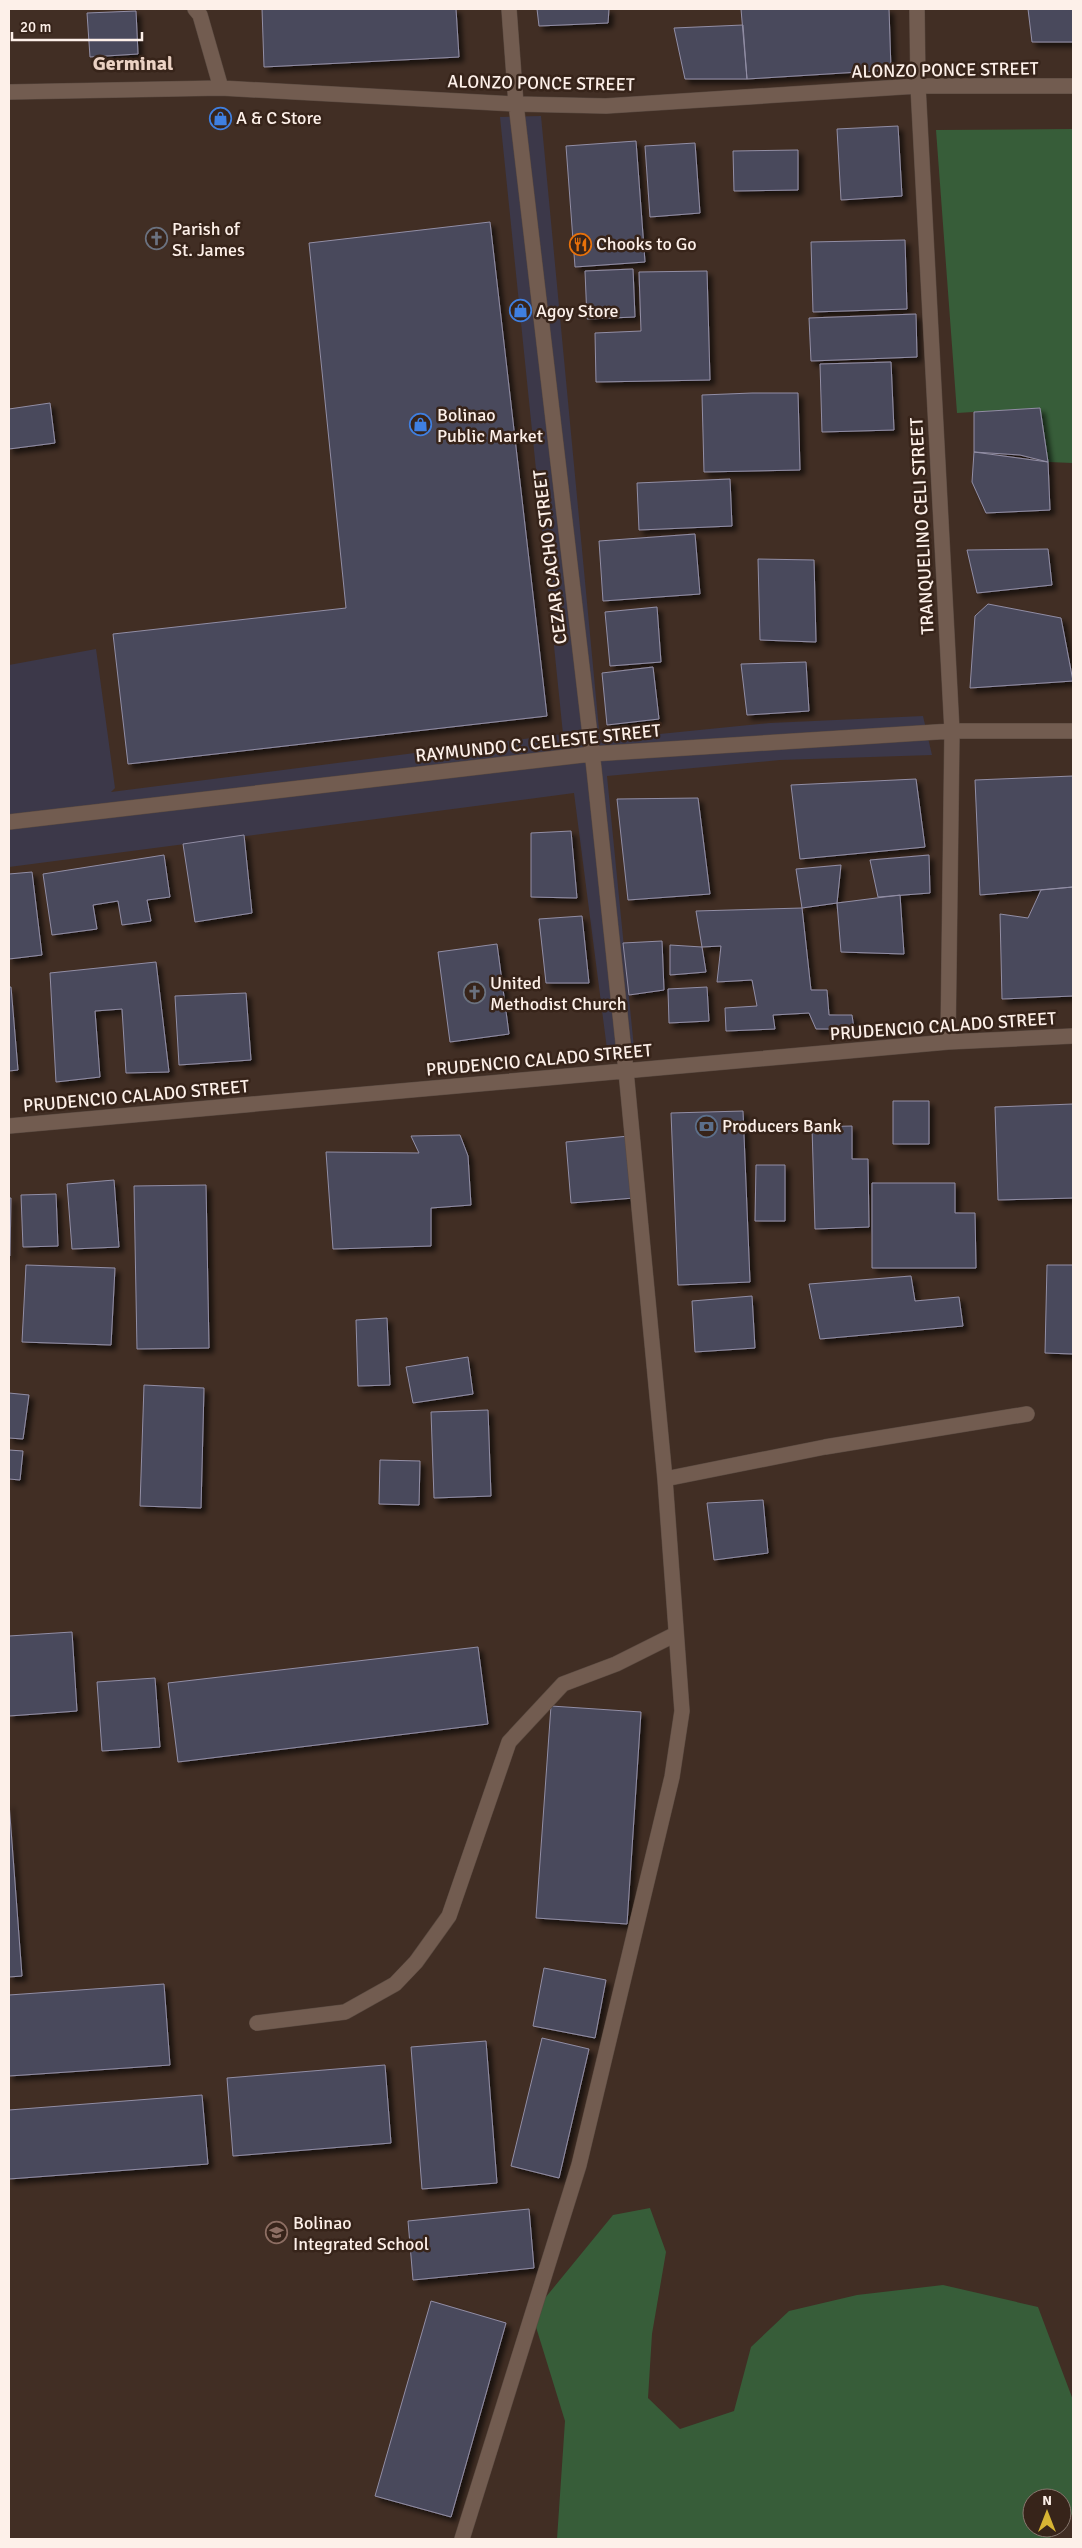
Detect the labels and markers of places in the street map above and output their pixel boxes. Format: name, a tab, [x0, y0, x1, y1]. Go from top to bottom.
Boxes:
shop icon: A & C Store	[208, 106, 232, 130]
place label: A & C Store	[236, 107, 322, 129]
place label: Parish of St. James	[172, 218, 245, 261]
church icon: Parish of St. James	[144, 227, 168, 251]
restaurant icon: Chooks to Go	[568, 232, 592, 256]
place label: Chooks to Go	[596, 233, 697, 255]
shop icon: Agoy Store	[508, 299, 532, 323]
place label: Agoy Store	[536, 300, 619, 322]
place label: Bolinao Public Market	[437, 404, 543, 447]
shop icon: Bolinao Public Market	[409, 413, 433, 437]
place label: United Methodist Church	[490, 972, 627, 1015]
church icon: United Methodist Church	[462, 981, 486, 1005]
bank icon: Producers Bank	[694, 1114, 718, 1138]
place label: Producers Bank	[722, 1115, 842, 1137]
place label: Bolinao Integrated School	[293, 2212, 429, 2255]
school or university icon: Bolinao Integrated School	[265, 2221, 289, 2245]

